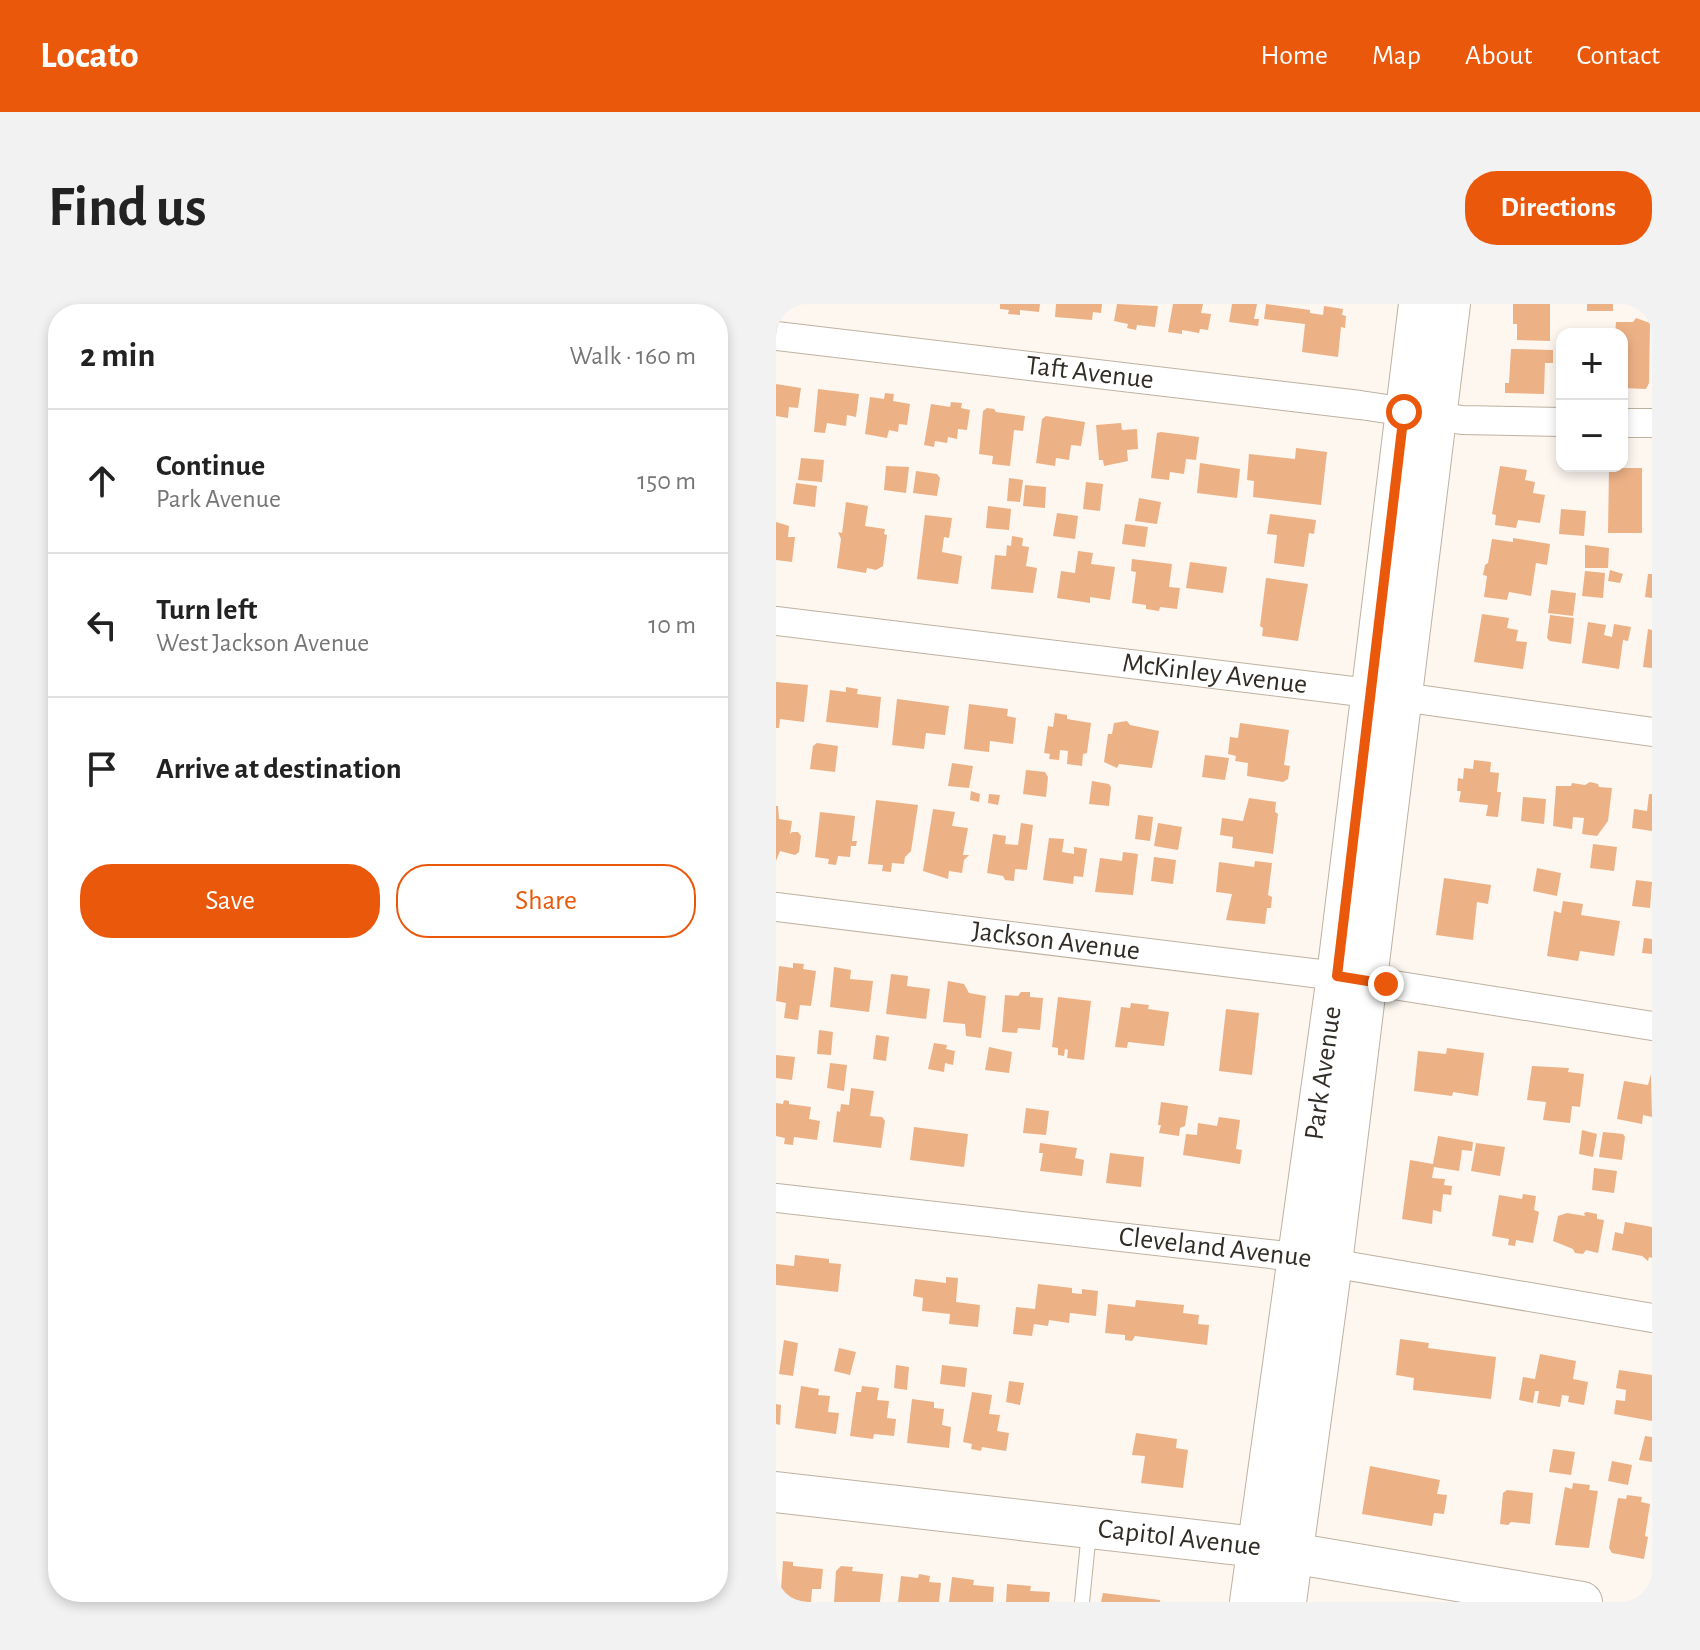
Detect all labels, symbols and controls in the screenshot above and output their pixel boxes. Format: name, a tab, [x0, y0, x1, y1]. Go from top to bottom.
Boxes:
text: Locato	[40, 37, 139, 75]
text: Home	[1261, 42, 1328, 70]
text: Map	[1372, 42, 1421, 70]
text: About	[1465, 42, 1533, 70]
text: Contact	[1577, 42, 1660, 70]
button: Directions	[1465, 171, 1652, 245]
text: Find us	[48, 180, 206, 236]
map controls	[1556, 328, 1628, 472]
button: +	[1556, 328, 1628, 400]
text: 2 min	[80, 339, 155, 373]
text: Walk · 160 m	[569, 343, 696, 369]
street label: Taft Avenue	[1024, 352, 1155, 395]
route start	[1386, 394, 1422, 430]
button: −	[1556, 400, 1628, 472]
text: Continue	[156, 451, 265, 481]
icon: ahead	[80, 459, 124, 503]
text: 150 m	[637, 468, 696, 494]
text: Park Avenue	[156, 486, 281, 512]
text: Turn left	[156, 595, 257, 625]
icon: left	[80, 603, 124, 647]
text: 10 m	[648, 612, 696, 638]
text: West Jackson Avenue	[156, 630, 369, 656]
street label: McKinley Avenue	[1121, 649, 1309, 699]
icon: arrive	[80, 747, 124, 791]
text: Arrive at destination	[156, 754, 402, 784]
button: Save	[80, 864, 380, 938]
button: Share	[396, 864, 696, 938]
street label: Jackson Avenue	[970, 917, 1142, 966]
route end	[1368, 966, 1404, 1002]
street label: Park Avenue	[1300, 1004, 1347, 1142]
street label: Cleveland Avenue	[1117, 1223, 1314, 1273]
street label: Capitol Avenue	[1096, 1515, 1262, 1561]

